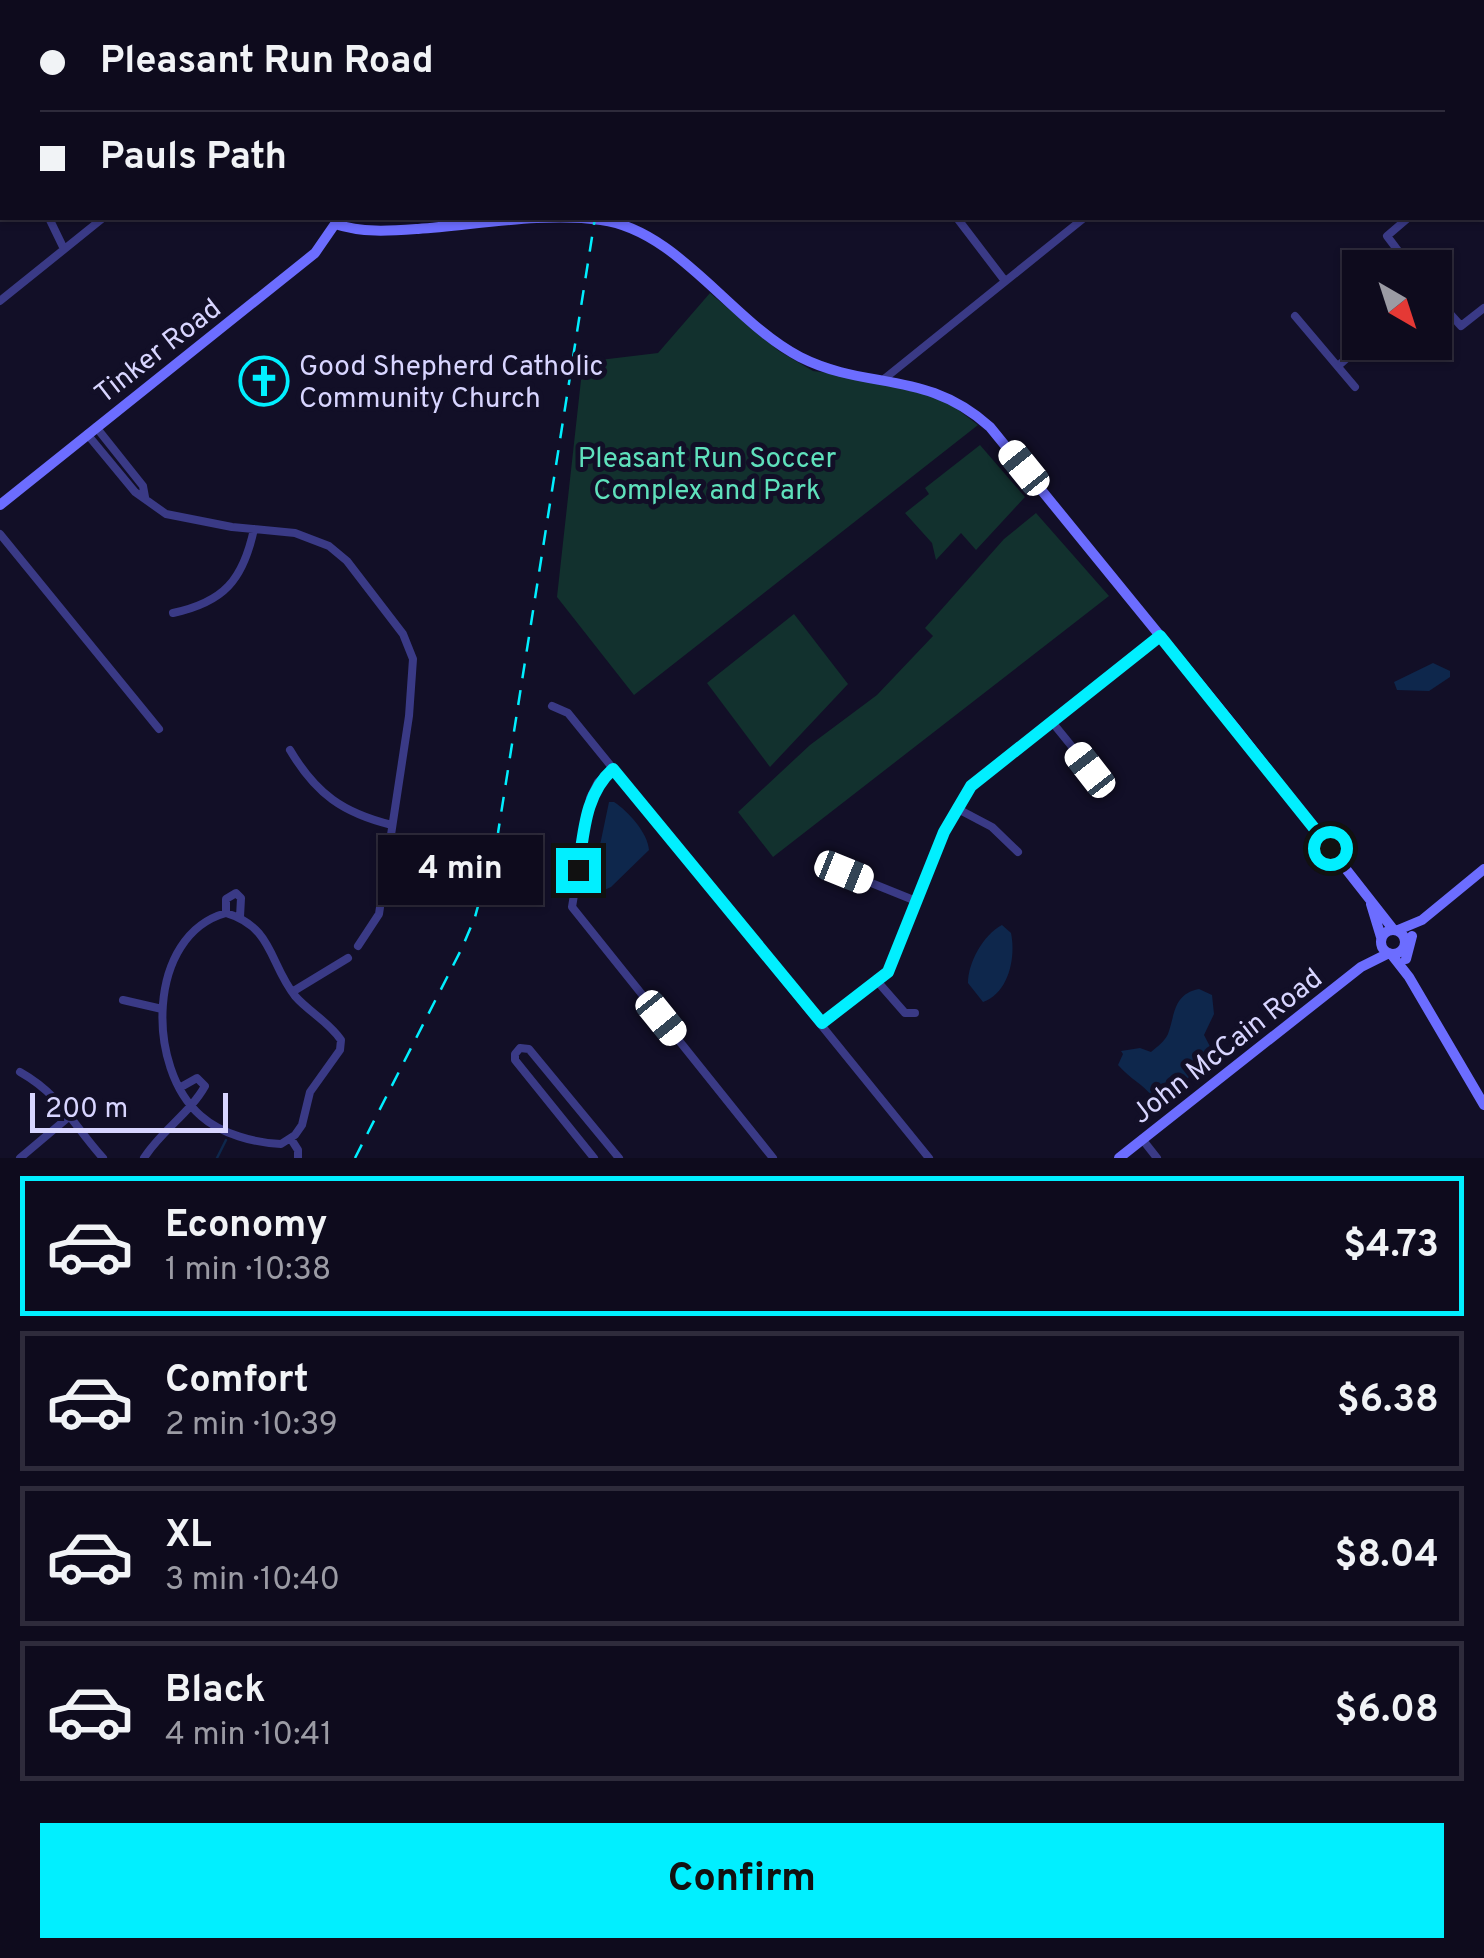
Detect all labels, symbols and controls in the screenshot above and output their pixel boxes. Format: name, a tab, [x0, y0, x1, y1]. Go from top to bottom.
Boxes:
text: Pleasant Run Road	[100, 38, 434, 87]
text: Pauls Path	[100, 134, 287, 183]
north arrow	[1342, 250, 1452, 360]
map controls	[1342, 250, 1452, 360]
street label: Tinker Road	[88, 292, 229, 413]
place label: Good Shepherd Catholic Community Church	[299, 350, 604, 418]
church icon: Good Shepherd Catholic Community Church	[238, 355, 290, 407]
car	[993, 435, 1055, 501]
park label: Pleasant Run Soccer Complex and Park	[578, 442, 836, 510]
car	[1060, 737, 1120, 803]
route start	[1308, 826, 1353, 871]
callout: 4 min	[378, 835, 543, 905]
car	[811, 847, 877, 897]
route end	[556, 848, 601, 893]
text: 4 min	[418, 850, 503, 890]
street label: John McCain Road	[1125, 962, 1331, 1133]
car	[630, 985, 692, 1051]
scale bar	[30, 1088, 228, 1132]
text: 200 m	[45, 1092, 128, 1128]
icon: car	[45, 1201, 135, 1291]
text: Economy	[165, 1202, 327, 1251]
text: $4.73	[1343, 1222, 1439, 1271]
text: 1 min · 10:38	[165, 1251, 331, 1291]
icon: car	[45, 1356, 135, 1446]
text: Comfort	[165, 1357, 309, 1406]
text: $6.38	[1337, 1377, 1439, 1426]
text: 2 min · 10:39	[165, 1406, 338, 1446]
icon: car	[45, 1511, 135, 1601]
text: XL	[165, 1512, 212, 1561]
text: $8.04	[1334, 1532, 1439, 1581]
text: 3 min · 10:40	[165, 1561, 340, 1601]
icon: car	[45, 1666, 135, 1756]
text: Black	[165, 1667, 265, 1716]
text: $6.08	[1335, 1687, 1439, 1736]
text: 4 min · 10:41	[165, 1716, 332, 1756]
button: Confirm	[40, 1823, 1444, 1938]

